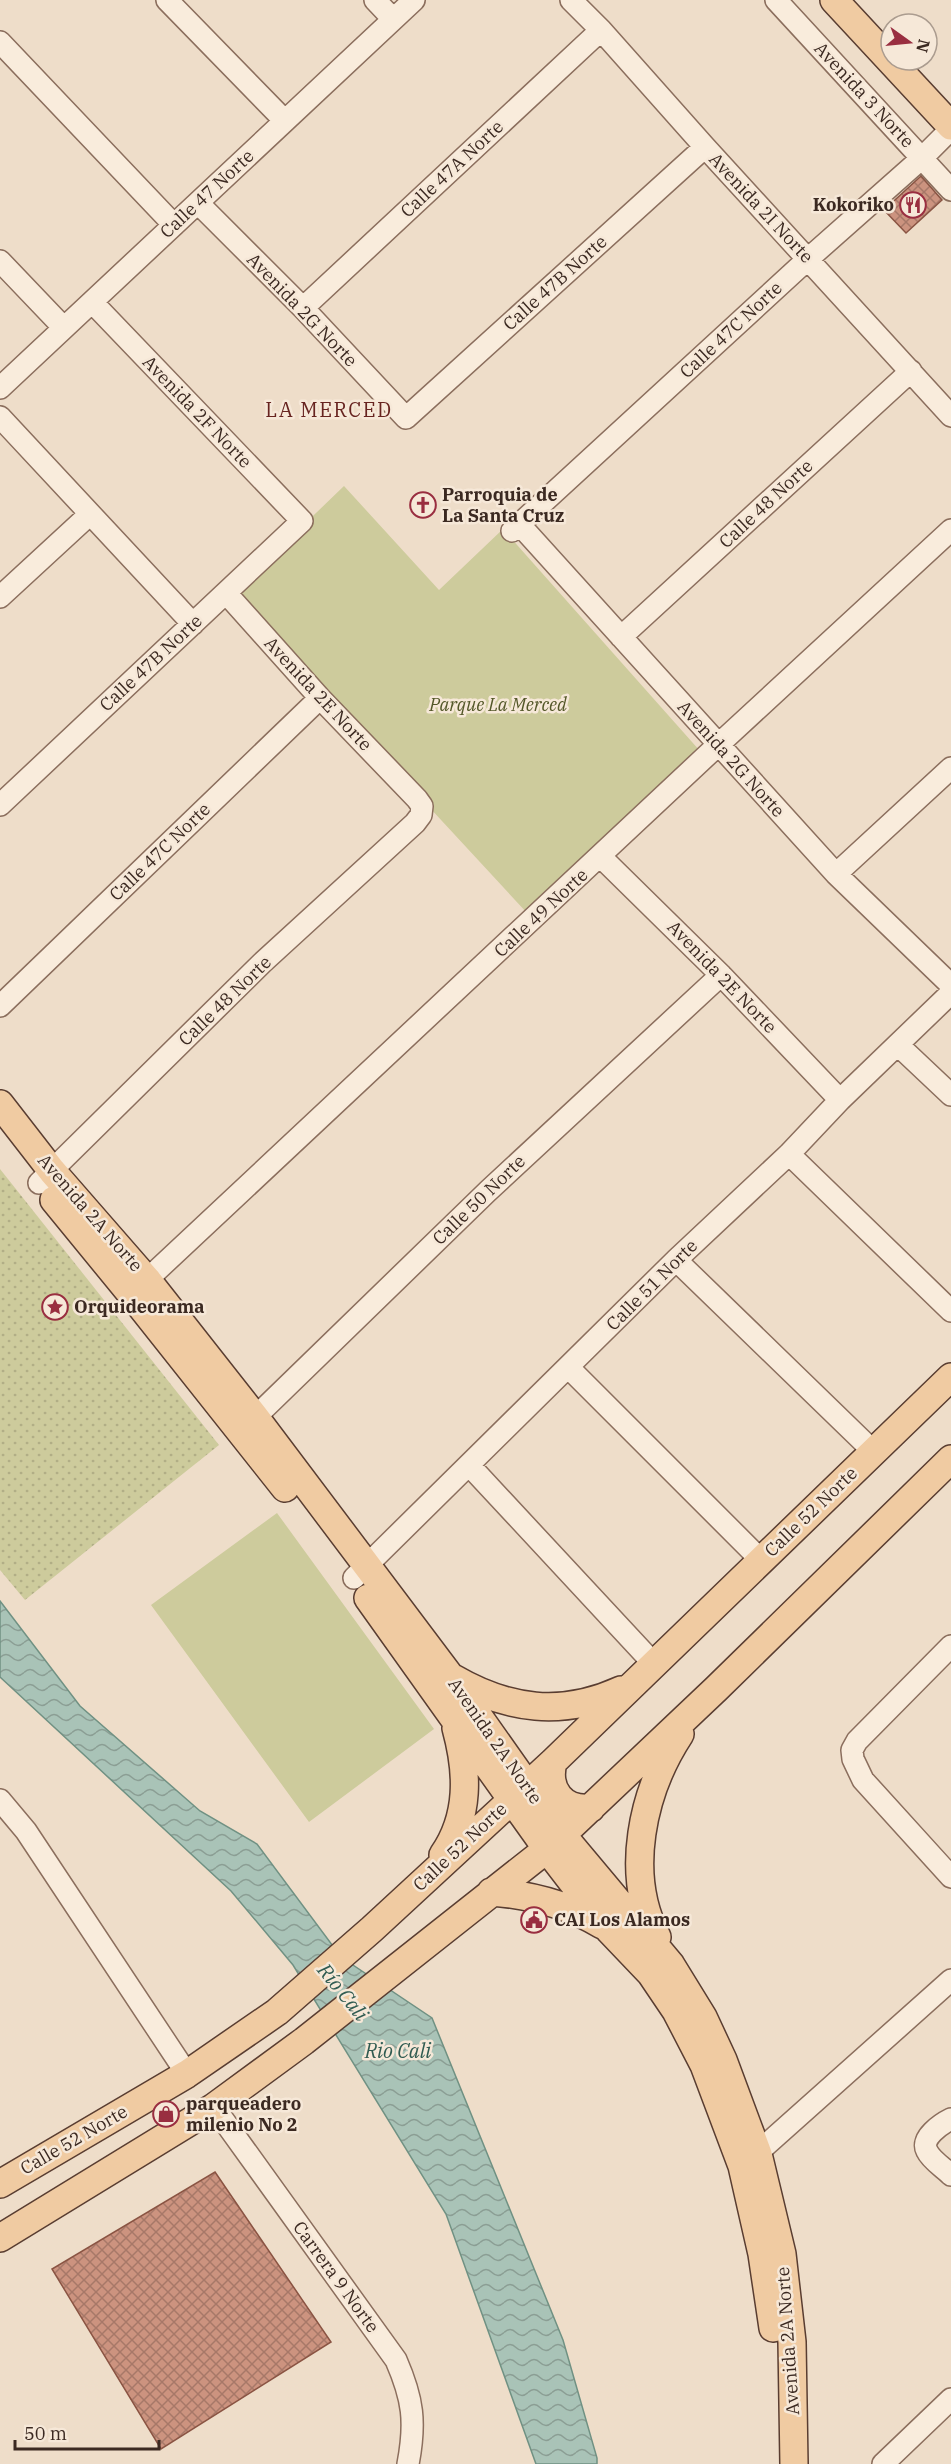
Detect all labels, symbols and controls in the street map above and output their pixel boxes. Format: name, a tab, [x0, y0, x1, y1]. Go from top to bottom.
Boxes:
north arrow	[879, 12, 939, 72]
street label: Avenida 3 Norte	[809, 37, 919, 152]
text: N	[912, 37, 935, 55]
street label: Calle 47A Norte	[395, 115, 508, 222]
street label: Calle 47 Norte	[155, 144, 258, 243]
street label: Avenida 2I Norte	[704, 148, 818, 268]
restaurant icon: Kokoriko	[898, 190, 928, 220]
place label: Kokoriko	[813, 193, 894, 216]
street label: Calle 47B Norte	[498, 230, 611, 335]
street label: Avenida 2G Norte	[242, 248, 362, 371]
street label: Calle 47C Norte	[675, 276, 787, 383]
street label: Avenida 2F Norte	[138, 351, 257, 473]
district label: LA MERCED	[265, 396, 393, 423]
street label: Calle 48 Norte	[714, 454, 817, 553]
place label: Parroquia de La Santa Cruz	[442, 483, 564, 527]
church icon: Parroquia de La Santa Cruz	[408, 490, 438, 520]
street label: Calle 47B Norte	[95, 609, 207, 716]
street label: Avenida 2E Norte	[260, 632, 377, 756]
park label: Parque La Merced	[428, 693, 567, 716]
street label: Avenida 2G Norte	[673, 696, 790, 822]
street label: Calle 47C Norte	[104, 798, 215, 906]
street label: Calle 49 Norte	[489, 863, 592, 962]
street label: Avenida 2E Norte	[663, 915, 782, 1038]
street label: Calle 48 Norte	[174, 951, 276, 1051]
street label: Avenida 2A Norte	[33, 1149, 148, 1276]
street label: Calle 50 Norte	[428, 1150, 530, 1250]
street label: Calle 51 Norte	[601, 1234, 702, 1335]
place icon: Orquideorama	[40, 1292, 70, 1322]
place label: Orquideorama	[74, 1295, 204, 1318]
street label: Calle 52 Norte	[760, 1462, 862, 1562]
street label: Avenida 2A Norte	[443, 1673, 547, 1808]
street label: Calle 52 Norte	[408, 1797, 511, 1896]
public building icon: CAI Los Alamos	[519, 1905, 549, 1935]
place label: CAI Los Alamos	[554, 1908, 690, 1931]
water label: Río Cali	[311, 1956, 375, 2026]
water label: Rio Cali	[364, 2037, 431, 2064]
place label: parqueadero milenio No 2	[186, 2092, 301, 2136]
shop icon: parqueadero milenio No 2	[151, 2099, 181, 2129]
street label: Calle 52 Norte	[16, 2100, 131, 2180]
street label: Carrera 9 Norte	[288, 2217, 385, 2337]
street label: Avenida 2A Norte	[771, 2266, 804, 2416]
scale bar	[15, 2413, 159, 2451]
text: 50 m	[24, 2422, 67, 2445]

